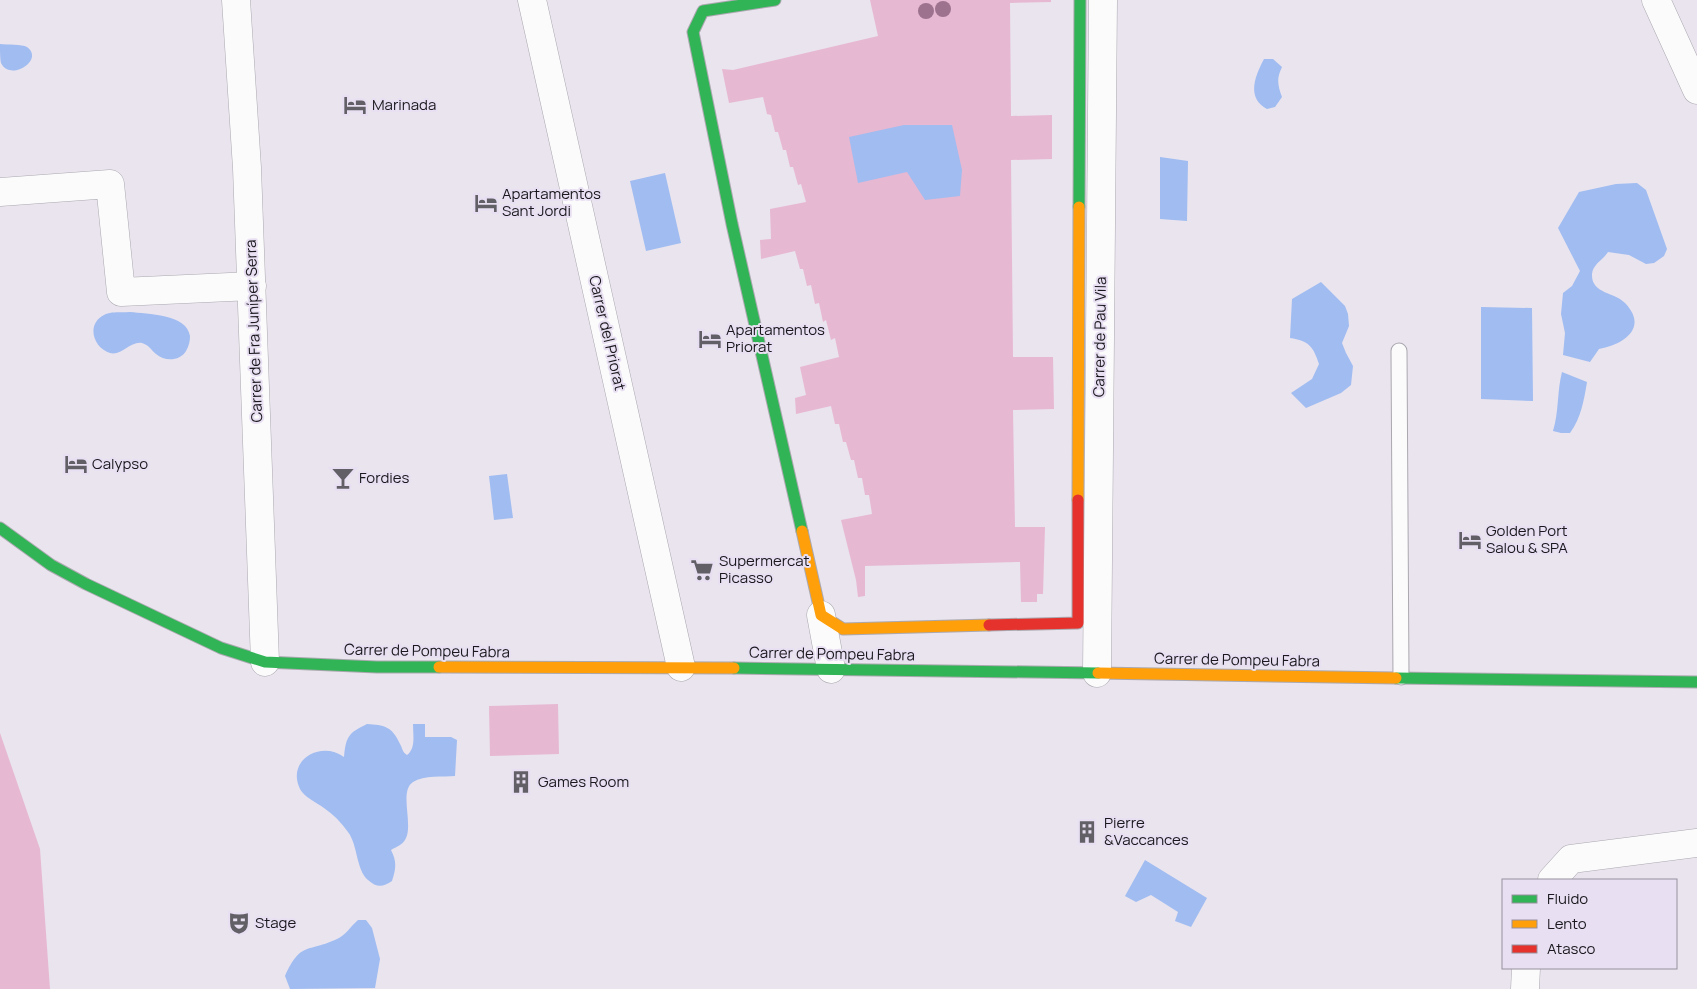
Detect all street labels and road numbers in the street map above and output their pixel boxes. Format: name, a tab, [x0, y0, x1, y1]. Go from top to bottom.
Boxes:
street label: Carrer de Fra Juníper Serra	[240, 239, 267, 423]
street label: Carrer del Priorat	[584, 273, 631, 392]
street label: Carrer de Pau Vila	[1088, 277, 1111, 397]
street label: Carrer de Pompeu Fabra	[344, 639, 510, 662]
street label: Carrer de Pompeu Fabra	[749, 642, 915, 665]
street label: Carrer de Pompeu Fabra	[1154, 648, 1320, 671]

